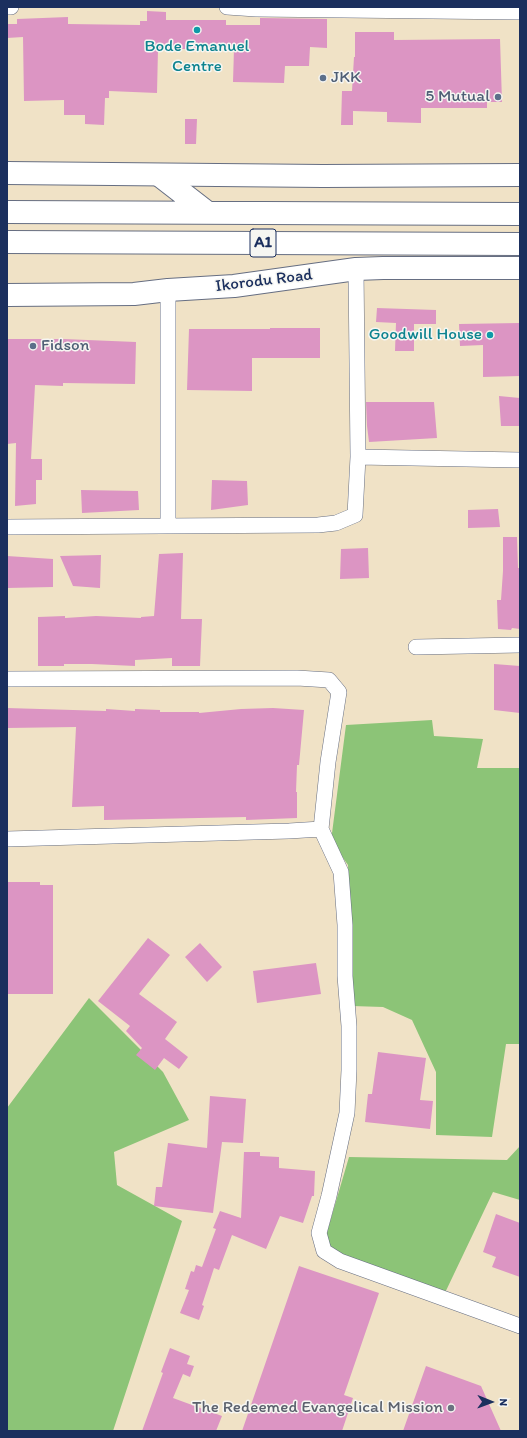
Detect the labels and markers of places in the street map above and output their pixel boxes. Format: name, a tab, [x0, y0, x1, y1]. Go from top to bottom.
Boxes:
marker: Bode Emanuel Centre	[192, 25, 202, 35]
place label: Bode Emanuel Centre	[145, 37, 249, 77]
place label: JKK	[331, 68, 361, 88]
marker: JKK	[318, 73, 328, 83]
place label: 5 Mutual	[425, 87, 490, 107]
marker: 5 Mutual	[493, 92, 503, 102]
place label: Goodwill House	[369, 325, 482, 345]
marker: Goodwill House	[485, 330, 495, 340]
place label: Fidson	[41, 336, 89, 356]
marker: Fidson	[28, 341, 38, 351]
place label: The Redeemed Evangelical Mission	[192, 1398, 443, 1418]
marker: The Redeemed Evangelical Mission	[446, 1403, 456, 1413]

